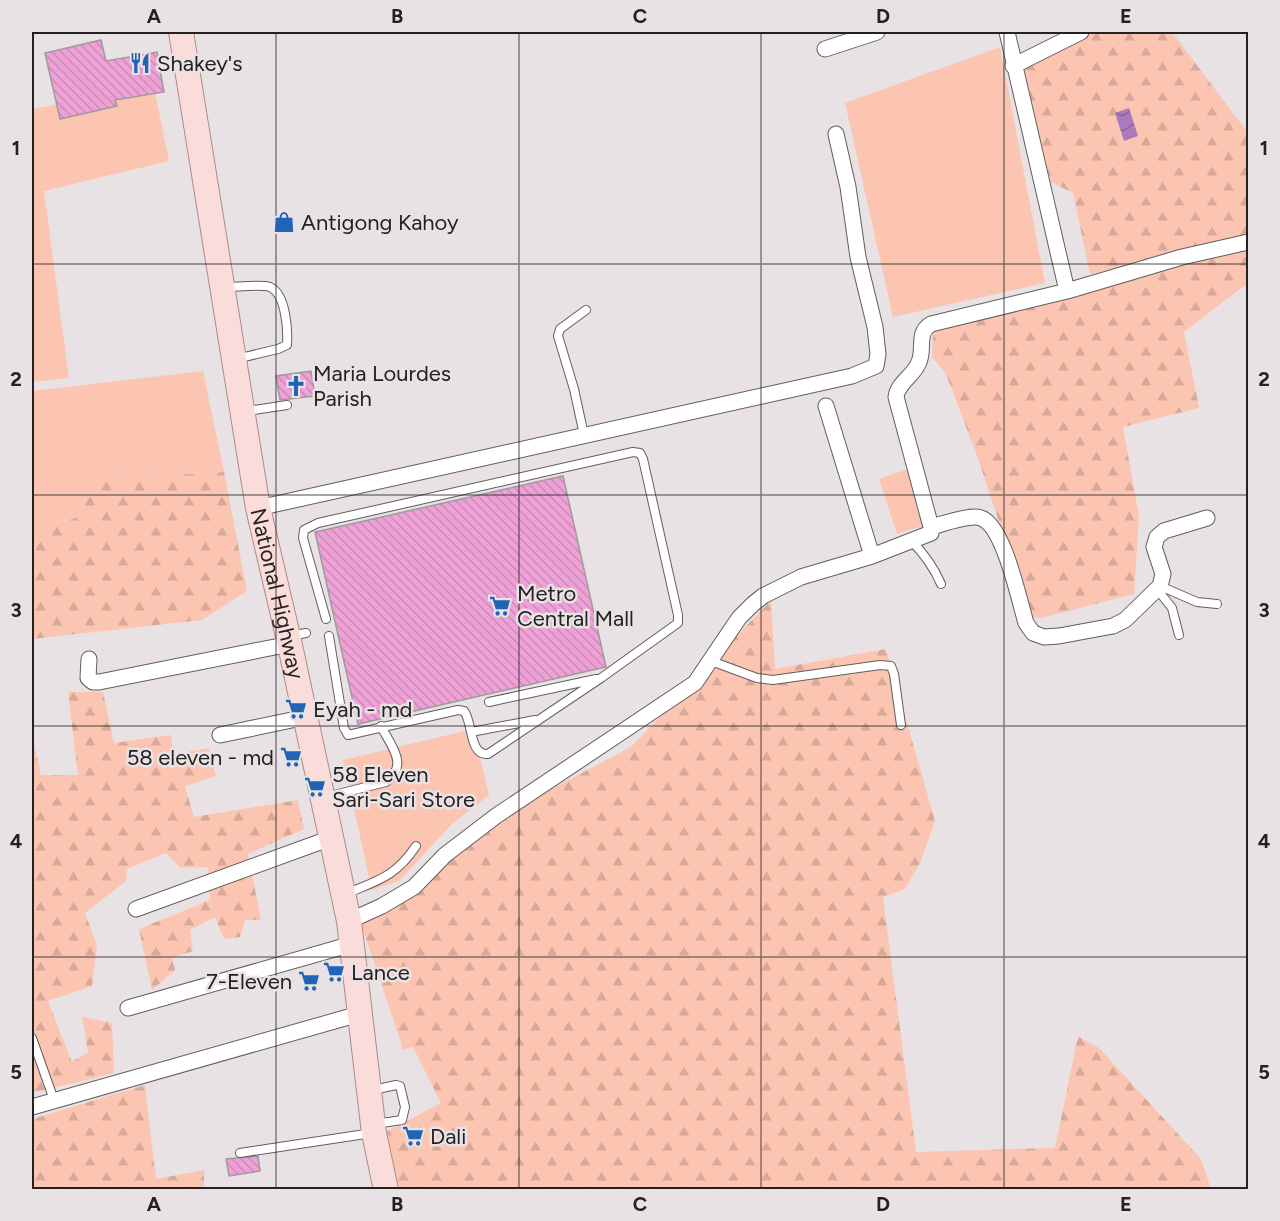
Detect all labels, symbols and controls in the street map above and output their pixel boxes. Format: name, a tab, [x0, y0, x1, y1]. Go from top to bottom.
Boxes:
text: A	[147, 4, 162, 28]
text: B	[391, 4, 403, 28]
text: C	[633, 4, 647, 28]
text: D	[876, 4, 890, 28]
text: E	[1120, 4, 1132, 28]
place label: Shakey's	[157, 50, 242, 77]
restaurant icon: Shakey's	[128, 51, 152, 75]
text: 1	[12, 136, 20, 160]
text: 1	[1260, 136, 1268, 160]
place label: Antigong Kahoy	[301, 209, 459, 236]
shop icon: Antigong Kahoy	[272, 210, 296, 234]
place label: Maria Lourdes Parish	[313, 360, 451, 412]
text: 2	[10, 367, 22, 391]
text: 2	[1258, 367, 1270, 391]
church icon: Maria Lourdes Parish	[284, 374, 308, 398]
street label: National Highway	[244, 506, 310, 682]
place label: Metro Central Mall	[517, 580, 634, 632]
supermarket icon: Metro Central Mall	[488, 594, 512, 618]
text: 3	[10, 598, 22, 622]
text: 3	[1258, 598, 1270, 622]
place label: Eyah - md	[313, 696, 413, 723]
supermarket icon: Eyah - md	[284, 697, 308, 721]
place label: 58 eleven - md	[127, 744, 274, 771]
supermarket icon: 58 eleven - md	[279, 745, 303, 769]
place label: 58 Eleven Sari-Sari Store	[332, 761, 475, 813]
supermarket icon: 58 Eleven Sari-Sari Store	[303, 775, 327, 799]
text: 4	[10, 829, 23, 853]
text: 4	[1258, 829, 1271, 853]
place label: Lance	[351, 959, 410, 986]
supermarket icon: Lance	[322, 960, 346, 984]
place label: 7-Eleven	[206, 968, 292, 995]
supermarket icon: 7-Eleven	[297, 969, 321, 993]
text: 5	[10, 1060, 22, 1084]
text: 5	[1258, 1060, 1270, 1084]
place label: Dali	[430, 1123, 466, 1150]
supermarket icon: Dali	[401, 1124, 425, 1148]
text: A	[147, 1192, 162, 1216]
text: B	[391, 1192, 403, 1216]
text: C	[633, 1192, 647, 1216]
text: D	[876, 1192, 890, 1216]
text: E	[1120, 1192, 1132, 1216]

